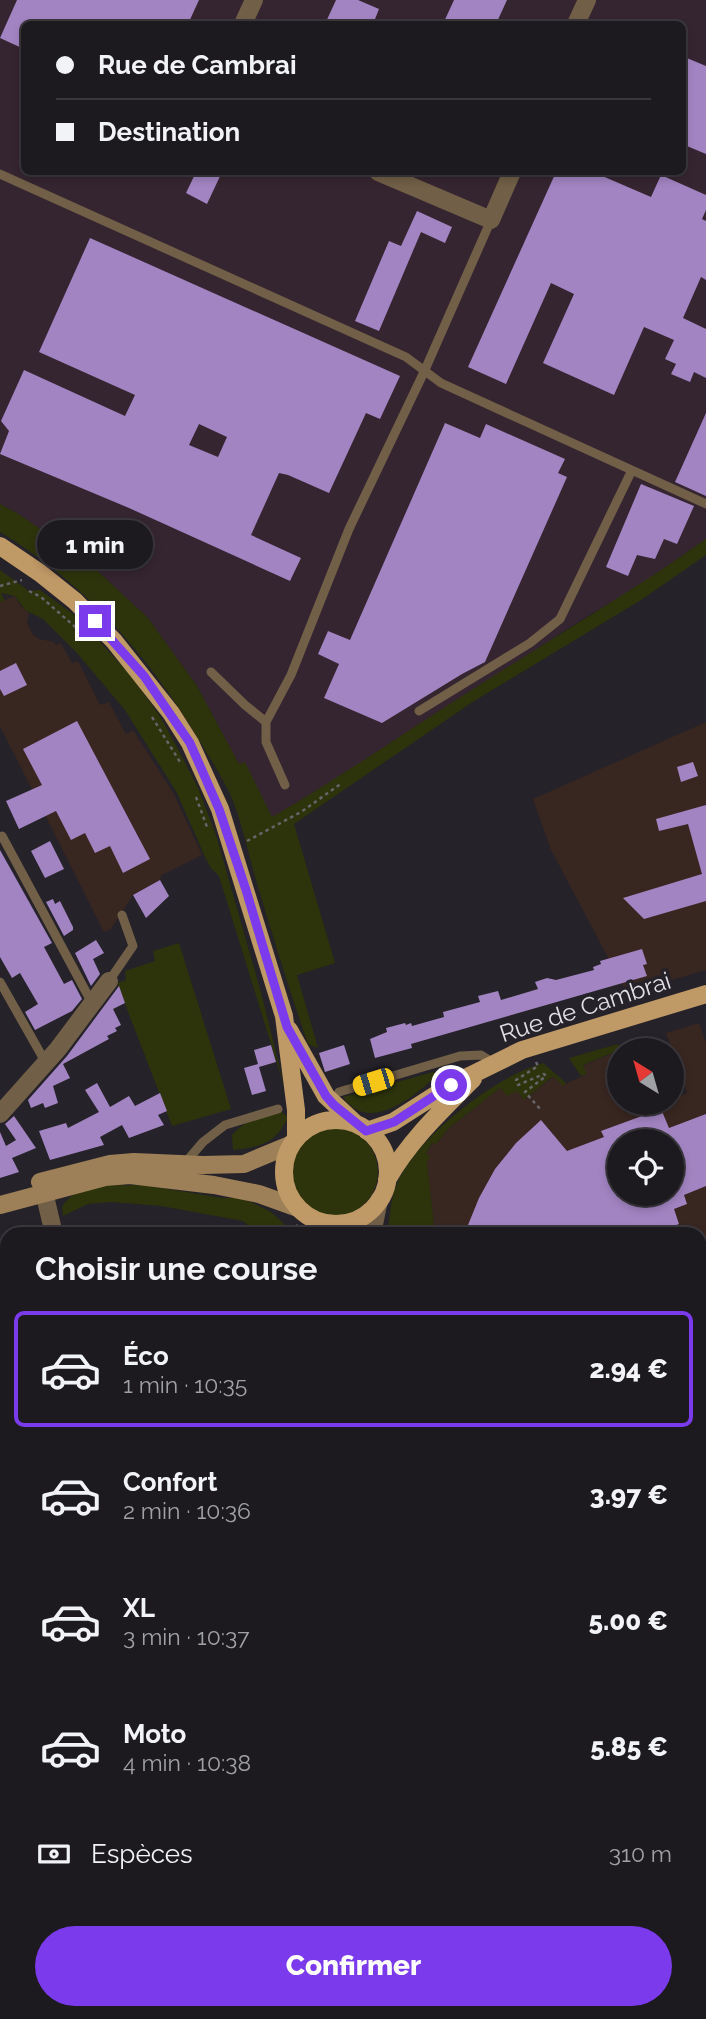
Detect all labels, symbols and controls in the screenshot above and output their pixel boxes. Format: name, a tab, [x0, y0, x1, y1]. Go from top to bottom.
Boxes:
text: Rue de Cambrai	[98, 50, 297, 80]
text: Destination	[98, 117, 240, 147]
callout: 1 min	[37, 520, 153, 568]
text: 1 min	[65, 531, 125, 558]
route end	[79, 605, 111, 637]
street label: Rue de Cambrai	[496, 966, 674, 1048]
north arrow	[607, 1038, 684, 1115]
map controls	[607, 1038, 684, 1206]
car	[350, 1066, 397, 1098]
route start	[435, 1069, 467, 1101]
button: locate	[607, 1129, 684, 1206]
text: Choisir une course	[35, 1250, 318, 1287]
icon: car	[39, 1338, 102, 1401]
text: Éco	[123, 1341, 169, 1371]
text: 2.94 €	[590, 1354, 668, 1384]
text: 1 min · 10:35	[123, 1371, 247, 1398]
icon: car	[39, 1464, 102, 1527]
text: Confort	[123, 1467, 217, 1497]
text: 3.97 €	[590, 1480, 668, 1510]
text: 2 min · 10:36	[123, 1497, 251, 1524]
icon: car	[39, 1590, 102, 1653]
text: XL	[123, 1593, 155, 1623]
text: 5.00 €	[588, 1606, 668, 1636]
text: 3 min · 10:37	[123, 1623, 250, 1650]
icon: car	[39, 1716, 102, 1779]
text: Moto	[123, 1719, 186, 1749]
text: 5.85 €	[590, 1732, 668, 1762]
text: 4 min · 10:38	[123, 1749, 251, 1776]
icon: cash	[35, 1835, 73, 1873]
text: Espèces	[91, 1839, 193, 1869]
text: 310 m	[609, 1840, 672, 1867]
button: Confirmer	[35, 1926, 672, 2006]

